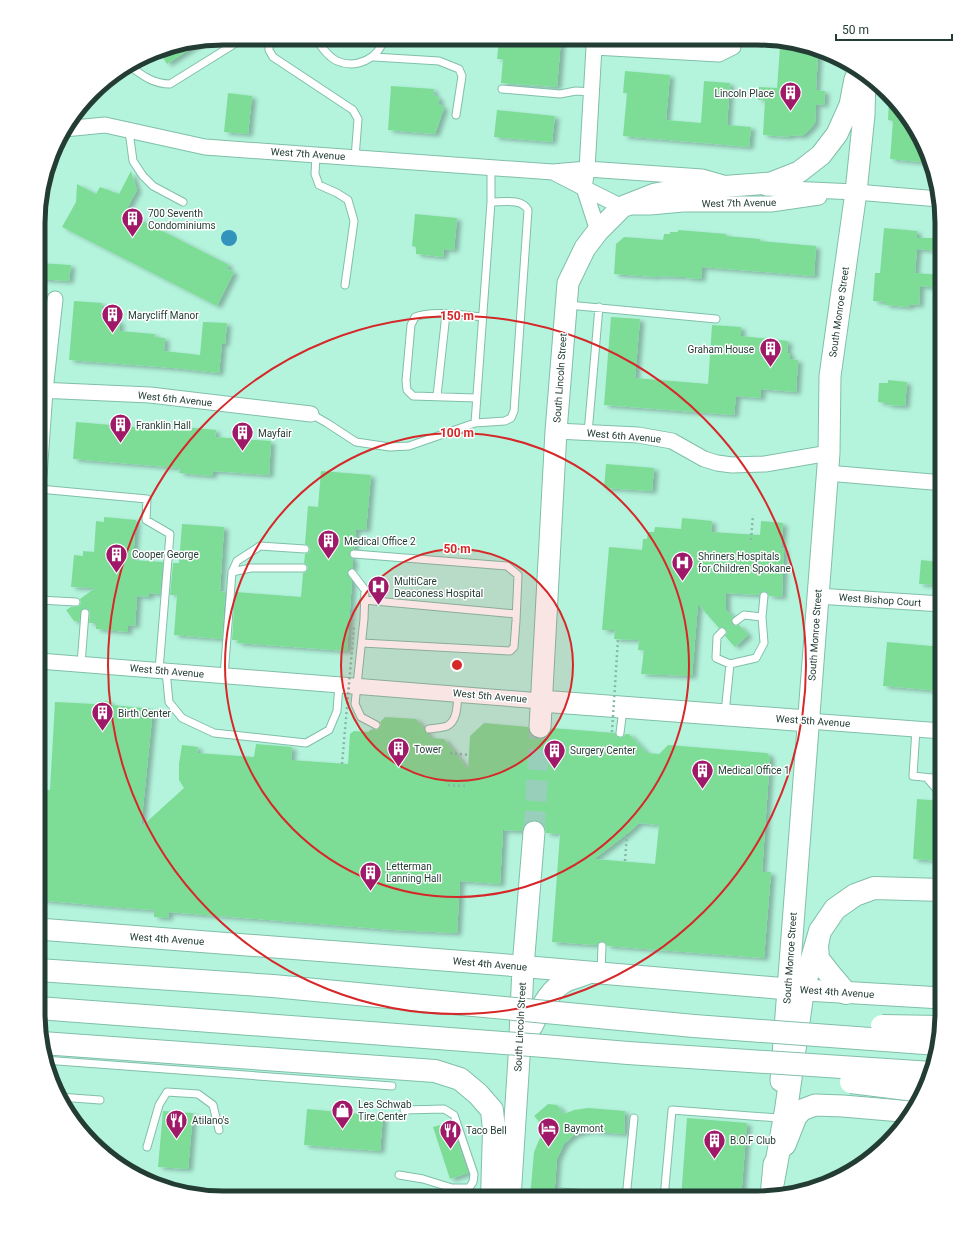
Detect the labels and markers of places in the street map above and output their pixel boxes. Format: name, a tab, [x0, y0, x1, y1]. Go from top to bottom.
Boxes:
building icon: Lincoln Place	[777, 80, 803, 113]
place label: Lincoln Place	[715, 88, 774, 99]
building icon: 700 Seventh Condominiums	[119, 206, 145, 239]
place label: 700 Seventh Condominiums	[148, 208, 216, 231]
building icon: Marycliff Manor	[100, 302, 126, 335]
place label: Marycliff Manor	[128, 310, 199, 321]
building icon: Graham House	[757, 336, 783, 369]
place label: Graham House	[688, 344, 754, 355]
building icon: Franklin Hall	[108, 412, 134, 445]
place label: Franklin Hall	[136, 420, 191, 431]
building icon: Mayfair	[229, 420, 255, 453]
place label: Mayfair	[258, 428, 292, 439]
building icon: Medical Office 2	[316, 528, 342, 561]
place label: Medical Office 2	[344, 536, 416, 547]
building icon: Cooper George	[103, 541, 129, 574]
place label: Cooper George	[132, 549, 199, 560]
hospital icon: Shriners Hospitals for Children Spokane	[669, 549, 695, 582]
place label: Shriners Hospitals for Children Spokane	[698, 551, 791, 574]
hospital icon: MultiCare Deaconess Hospital	[365, 574, 391, 607]
place label: MultiCare Deaconess Hospital	[394, 576, 483, 599]
centre of rings	[450, 658, 464, 672]
building icon: Birth Center	[89, 700, 115, 733]
place label: Birth Center	[118, 708, 171, 719]
building icon: Tower	[385, 736, 411, 769]
building icon: Surgery Center	[541, 737, 567, 770]
place label: Tower	[414, 744, 442, 755]
place label: Surgery Center	[570, 745, 636, 756]
building icon: Medical Office 1	[690, 757, 716, 790]
place label: Medical Office 1	[718, 765, 790, 776]
building icon: Letterman Lanning Hall	[357, 859, 383, 892]
place label: Letterman Lanning Hall	[386, 861, 441, 884]
shop icon: Les Schwab Tire Center	[330, 1097, 356, 1130]
place label: Les Schwab Tire Center	[358, 1099, 412, 1122]
restaurant icon: Atilano's	[163, 1107, 189, 1140]
place label: Atilano's	[192, 1115, 229, 1126]
hotel icon: Baymont	[536, 1115, 562, 1148]
restaurant icon: Taco Bell	[438, 1117, 464, 1150]
place label: Baymont	[564, 1123, 604, 1134]
place label: Taco Bell	[466, 1125, 507, 1136]
building icon: B.O.F Club	[701, 1127, 727, 1160]
place label: B.O.F Club	[730, 1135, 776, 1146]

